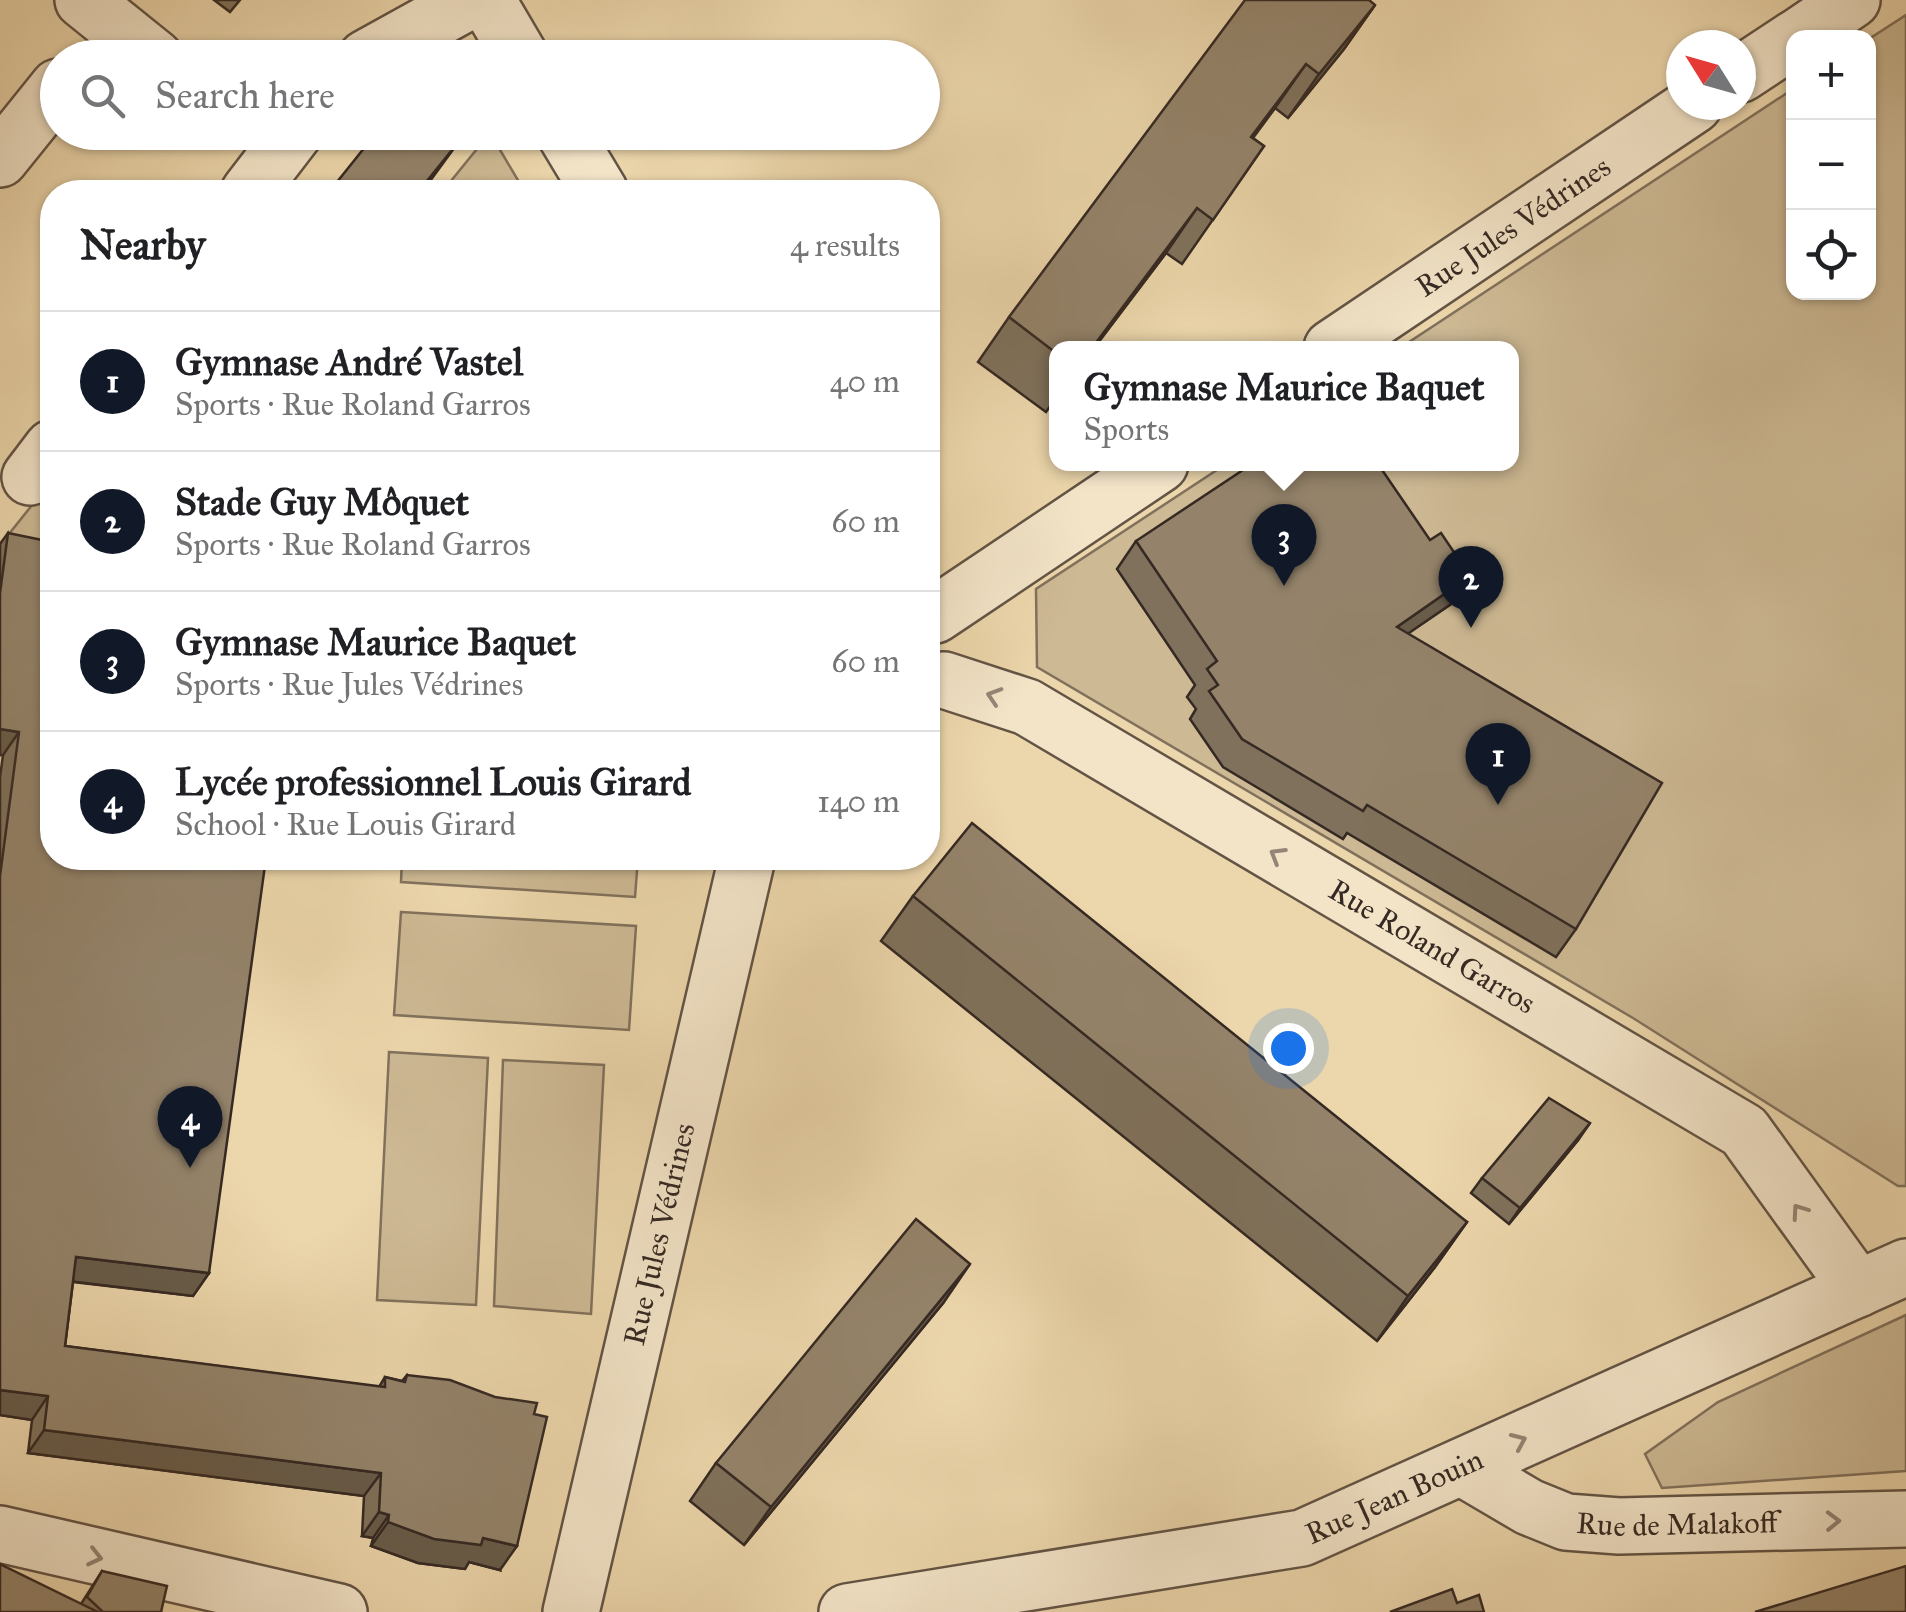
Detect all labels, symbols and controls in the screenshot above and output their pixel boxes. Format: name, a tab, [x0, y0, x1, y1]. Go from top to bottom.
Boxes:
north arrow	[1666, 30, 1756, 120]
map controls	[1786, 30, 1876, 300]
button: +	[1786, 30, 1876, 120]
search box	[40, 40, 940, 150]
icon: search	[75, 68, 130, 123]
text: Search here	[155, 72, 335, 118]
button: −	[1786, 120, 1876, 210]
street label: Rue Jules Védrines	[1409, 148, 1617, 305]
button: locate	[1786, 210, 1876, 300]
text: Nearby	[80, 219, 205, 271]
text: 4 results	[790, 226, 900, 265]
text: Gymnase André Vastel	[175, 339, 523, 385]
popup	[1049, 341, 1519, 471]
text: 1	[106, 362, 119, 401]
text: 40 m	[830, 362, 900, 401]
text: Gymnase Maurice Baquet	[1084, 364, 1484, 410]
text: Sports · Rue Roland Garros	[175, 385, 531, 424]
text: Sports	[1084, 410, 1169, 449]
text: Stade Guy Môquet	[175, 479, 469, 525]
text: 2	[105, 502, 120, 541]
text: 60 m	[831, 502, 900, 541]
pin: 3	[1252, 504, 1316, 586]
text: Sports · Rue Roland Garros	[175, 525, 531, 564]
pin: 2	[1438, 546, 1504, 628]
text: Gymnase Maurice Baquet	[175, 619, 576, 665]
text: 3	[106, 642, 119, 681]
text: 60 m	[831, 642, 900, 681]
text: Sports · Rue Jules Védrines	[175, 665, 523, 704]
one-way arrow	[986, 688, 1003, 708]
pin: 1	[1466, 722, 1530, 805]
text: Lycée professionnel Louis Girard	[175, 759, 691, 805]
text: 4	[104, 782, 121, 821]
text: 140 m	[817, 782, 900, 821]
text: School · Rue Louis Girard	[175, 805, 516, 844]
one-way arrow	[1270, 848, 1288, 867]
street label: Rue Roland Garros	[1322, 872, 1542, 1022]
your location	[1263, 1023, 1314, 1074]
pin: 4	[158, 1086, 222, 1168]
street label: Rue Jules Védrines	[616, 1120, 703, 1349]
one-way arrow	[1793, 1204, 1811, 1222]
one-way arrow	[1509, 1433, 1527, 1453]
street label: Rue Jean Bouin	[1300, 1441, 1489, 1552]
street label: Rue de Malakoff	[1575, 1504, 1783, 1544]
one-way arrow	[1825, 1510, 1841, 1531]
one-way arrow	[86, 1545, 103, 1566]

